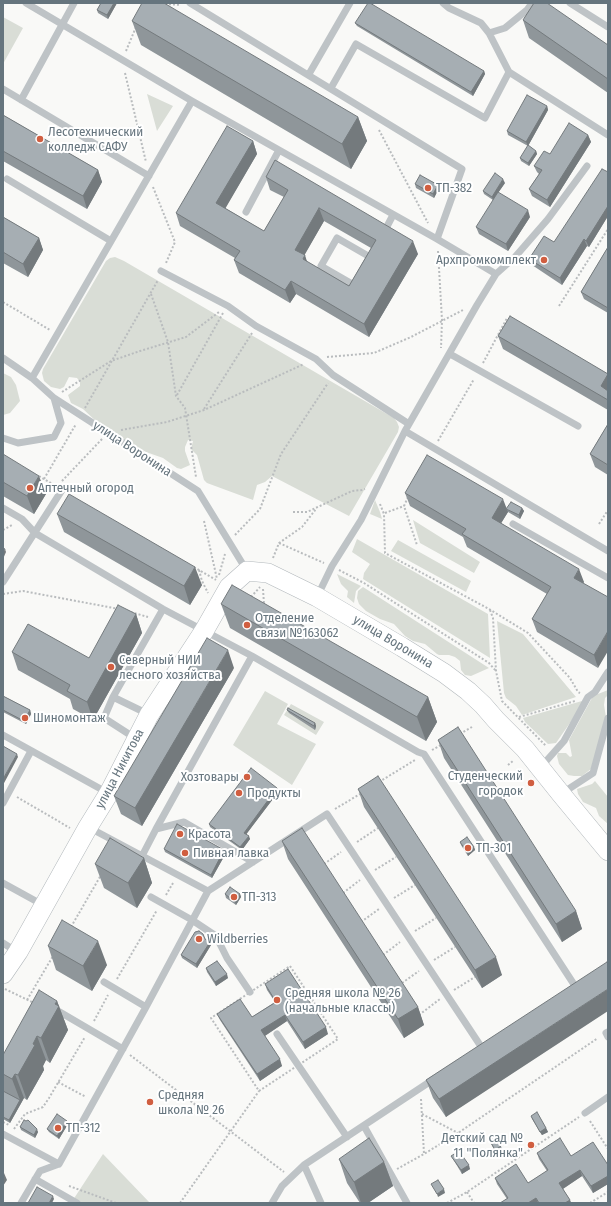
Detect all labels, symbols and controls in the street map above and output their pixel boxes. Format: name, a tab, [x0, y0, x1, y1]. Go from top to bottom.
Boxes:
place label: Лесотехнический колледж САФУ	[48, 124, 143, 155]
marker: Лесотехнический колледж САФУ	[35, 134, 45, 144]
place label: ТП-382	[436, 180, 472, 196]
marker: ТП-382	[423, 183, 433, 193]
place label: Архпромкомплект	[436, 252, 536, 268]
marker: Архпромкомплект	[539, 255, 549, 265]
street label: улица Воронина	[90, 418, 174, 480]
place label: Аптечный огород	[38, 480, 134, 496]
marker: Аптечный огород	[25, 483, 35, 493]
place label: Отделение связи №163062	[255, 610, 339, 641]
street label: улица Воронина	[350, 612, 436, 672]
marker: Отделение связи №163062	[242, 620, 252, 630]
place label: Северный НИИ лесного хозяйства	[119, 652, 221, 683]
marker: Северный НИИ лесного хозяйства	[106, 662, 116, 672]
place label: Шиномонтаж	[33, 710, 106, 726]
marker: Шиномонтаж	[20, 713, 30, 723]
street label: улица Никитова	[92, 726, 148, 812]
place label: Студенческий городок	[448, 768, 523, 799]
place label: Хозтовары	[181, 769, 239, 785]
marker: Хозтовары	[242, 772, 252, 782]
marker: Студенческий городок	[526, 778, 536, 788]
place label: Продукты	[247, 785, 301, 801]
marker: Продукты	[234, 788, 244, 798]
place label: Красота	[188, 826, 231, 842]
marker: Красота	[175, 829, 185, 839]
place label: ТП-301	[476, 840, 511, 856]
marker: ТП-301	[463, 843, 473, 853]
place label: Пивная лавка	[193, 845, 269, 861]
marker: Пивная лавка	[180, 848, 190, 858]
place label: ТП-313	[242, 889, 276, 905]
marker: ТП-313	[229, 892, 239, 902]
place label: Wildberries	[207, 931, 268, 947]
marker: Wildberries	[194, 934, 204, 944]
place label: Средняя школа № 26 (начальные классы)	[285, 985, 401, 1016]
marker: Средняя школа № 26 (начальные классы)	[272, 995, 282, 1005]
place label: Средняя школа № 26	[158, 1087, 224, 1118]
marker: Средняя школа № 26	[145, 1097, 155, 1107]
place label: ТП-312	[66, 1120, 100, 1136]
marker: ТП-312	[53, 1123, 63, 1133]
place label: Детский сад № 11 "Полянка"	[442, 1130, 523, 1161]
marker: Детский сад № 11 "Полянка"	[526, 1140, 536, 1150]

